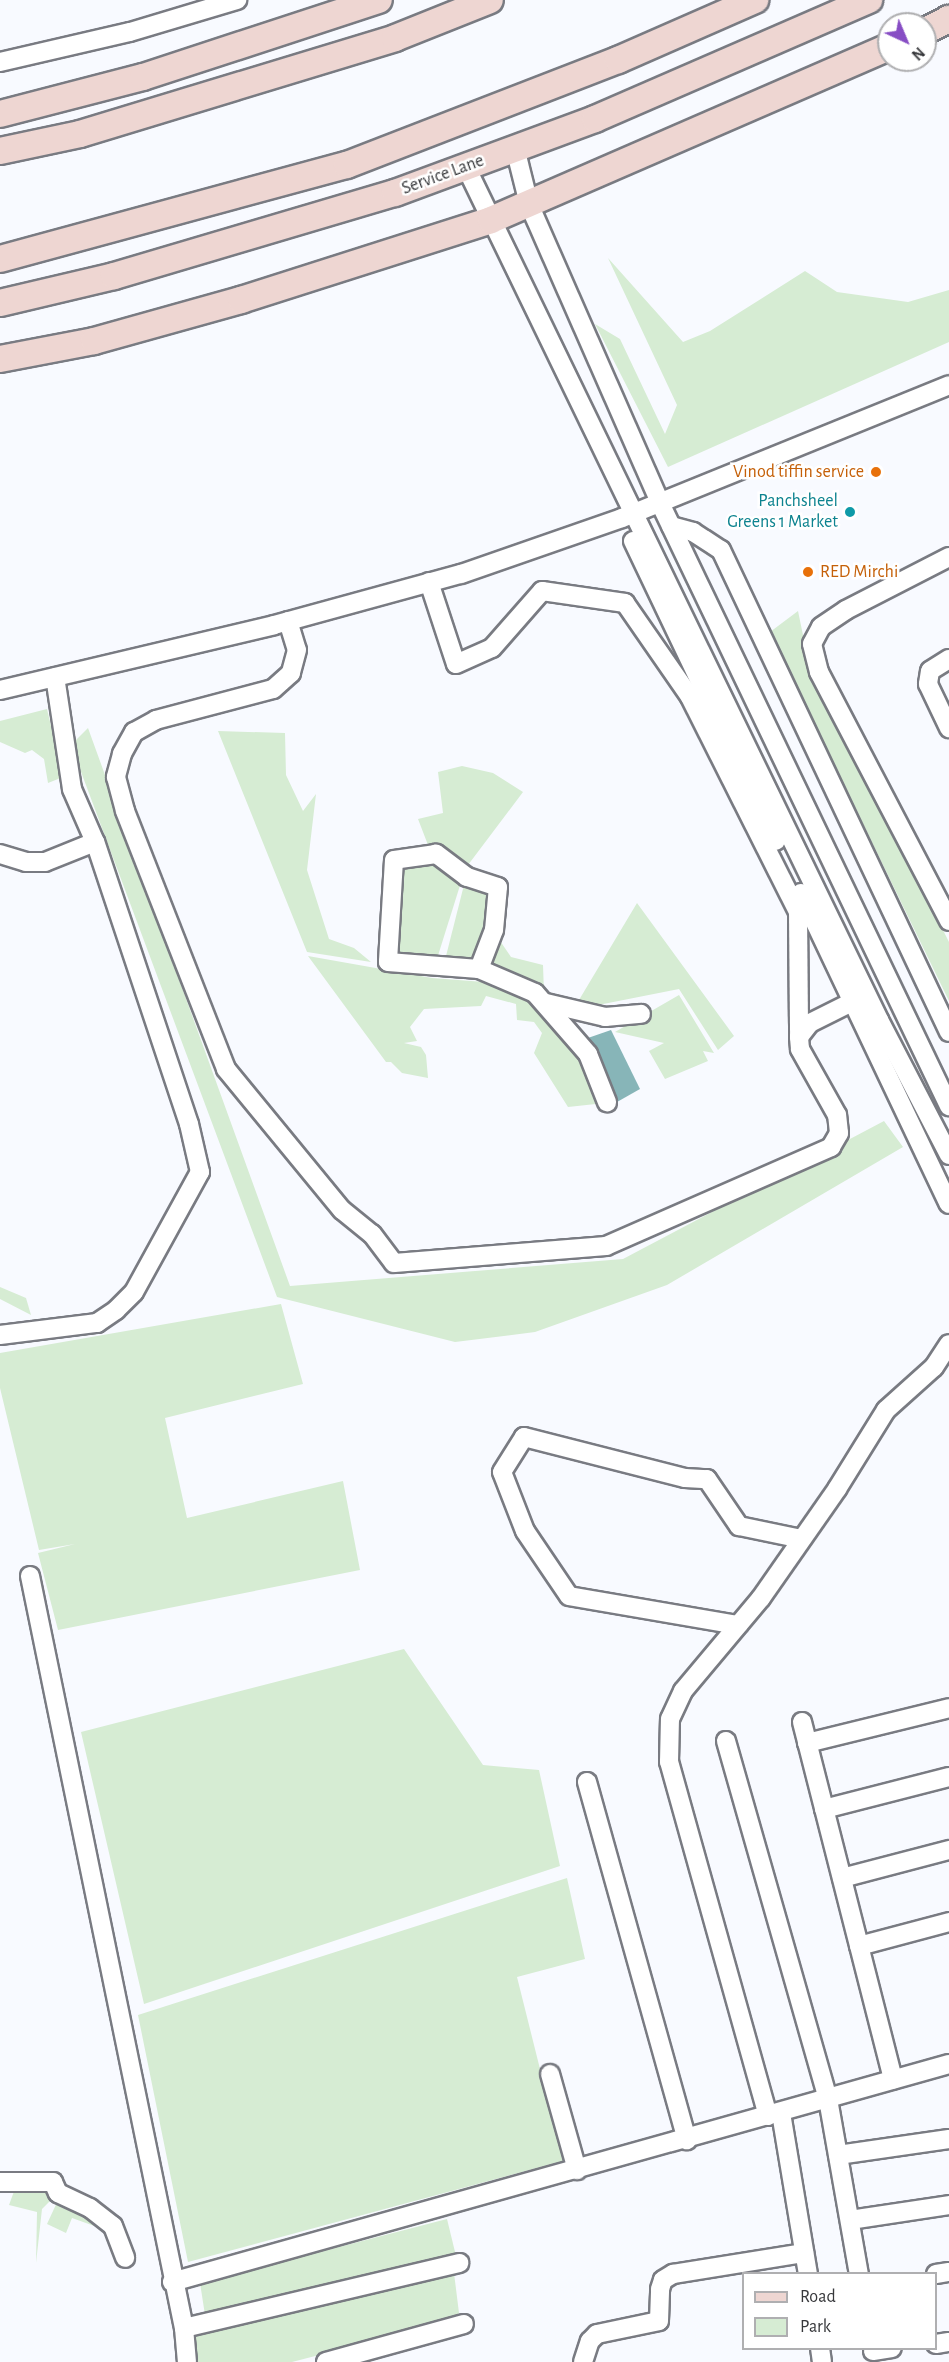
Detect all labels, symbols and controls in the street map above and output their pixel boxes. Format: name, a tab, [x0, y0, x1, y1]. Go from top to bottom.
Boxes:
north arrow	[877, 12, 937, 72]
text: N	[909, 44, 928, 63]
street label: Service Lane	[399, 150, 487, 200]
place label: Vinod tiffin service	[733, 461, 864, 483]
marker: Vinod tiffin service	[869, 465, 883, 479]
place label: Panchsheel Greens 1 Market	[727, 491, 838, 534]
marker: Panchsheel Greens 1 Market	[843, 505, 857, 519]
place label: RED Mirchi	[820, 561, 898, 583]
marker: RED Mirchi	[801, 565, 815, 579]
legend	[742, 2272, 937, 2350]
text: Road	[800, 2288, 836, 2306]
text: Park	[800, 2318, 831, 2336]

